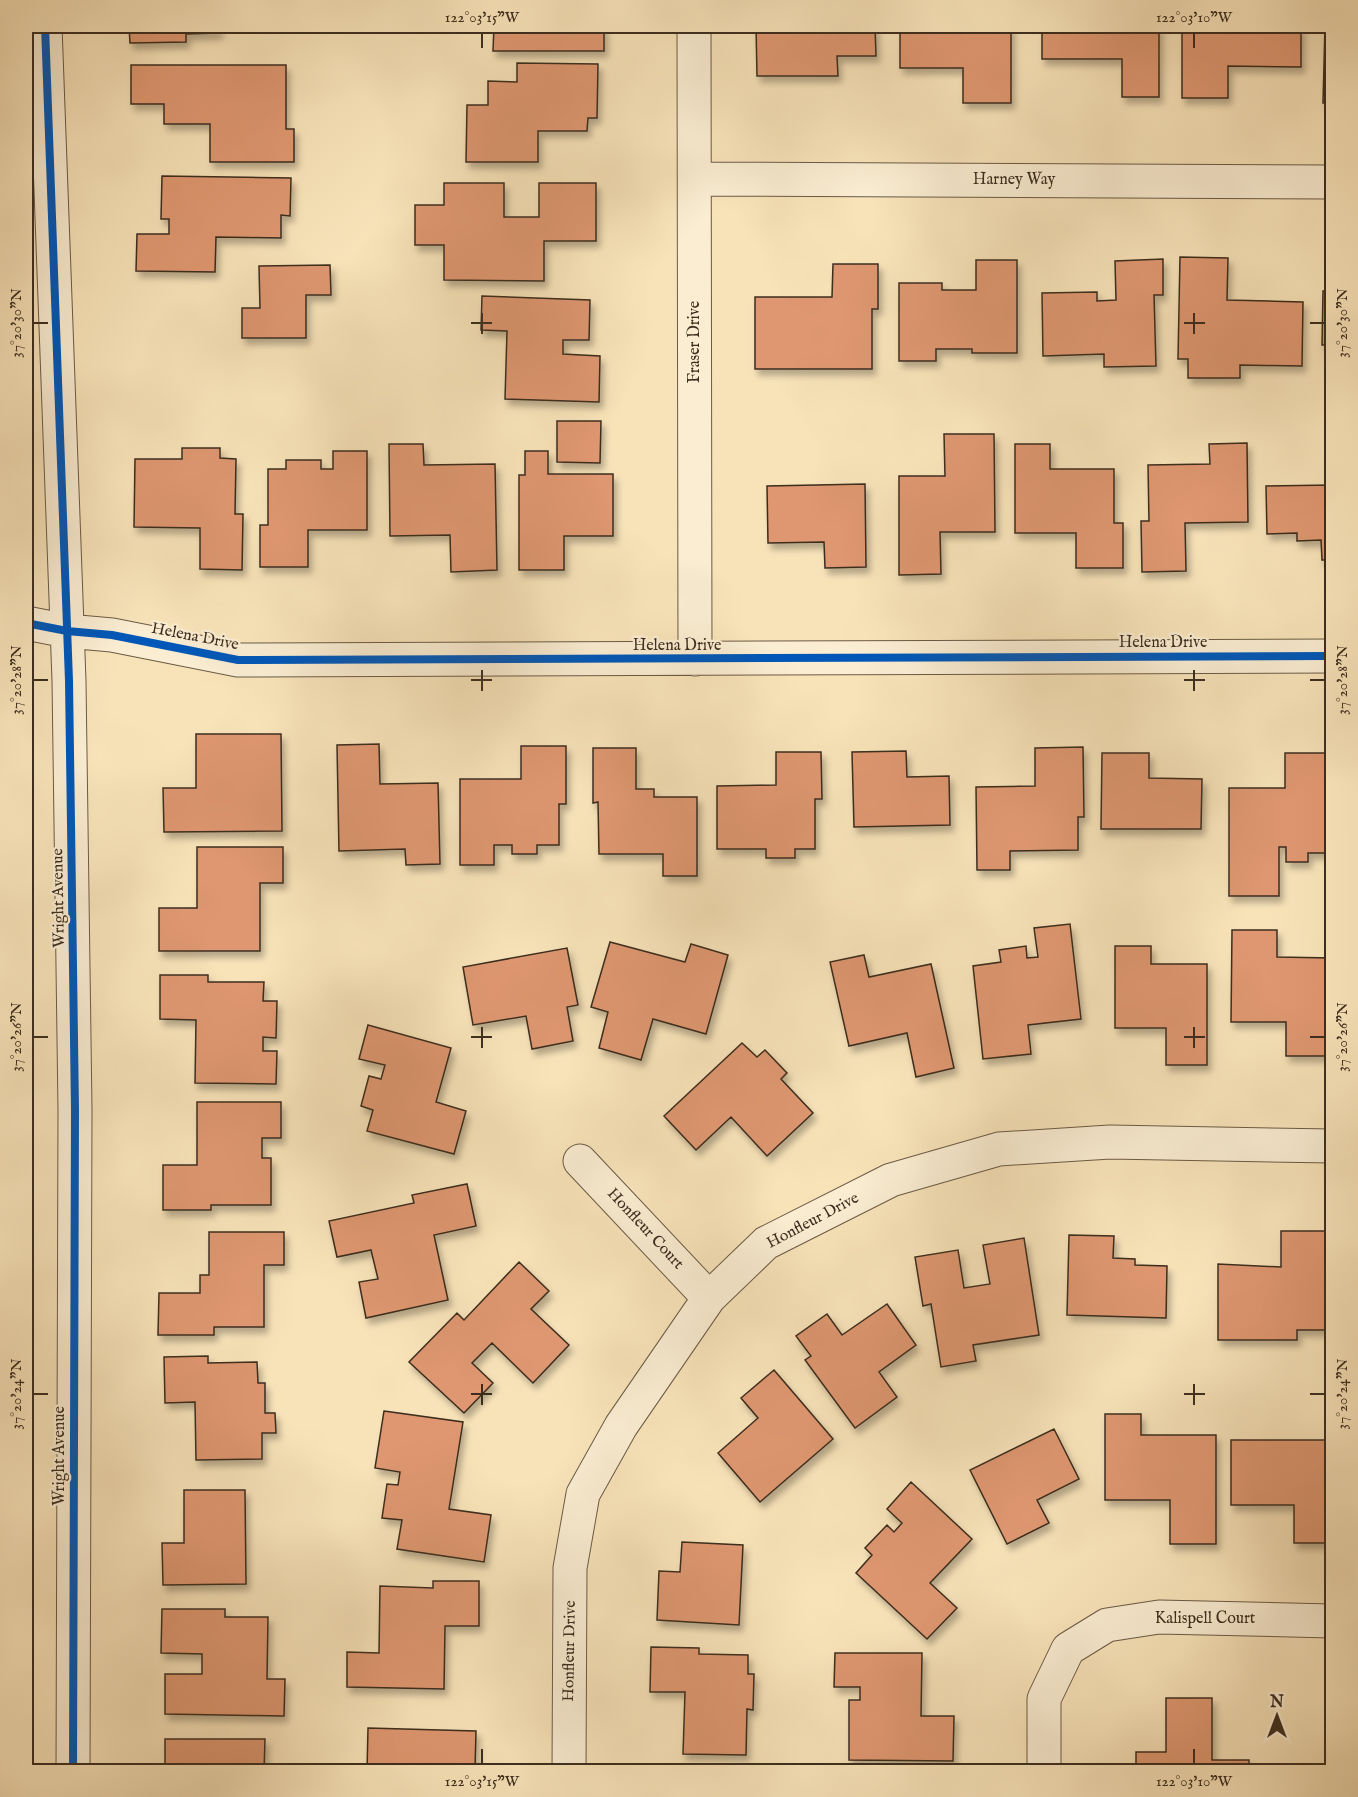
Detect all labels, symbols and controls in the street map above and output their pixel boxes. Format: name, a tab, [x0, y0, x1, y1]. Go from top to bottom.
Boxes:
text: 122°03'15"W	[445, 8, 520, 27]
text: 122°03'10"W	[1156, 8, 1233, 27]
street label: Harney Way	[973, 170, 1055, 190]
text: 37°20'30"N	[7, 288, 26, 358]
text: 37°20'30"N	[1333, 288, 1352, 358]
street label: Fraser Drive	[685, 301, 705, 383]
street label: Helena Drive	[150, 619, 240, 655]
street label: Helena Drive	[1119, 633, 1207, 653]
street label: Helena Drive	[633, 636, 721, 656]
text: 37°20'28"N	[7, 645, 26, 715]
text: 37°20'28"N	[1333, 645, 1352, 715]
street label: Wright Avenue	[48, 848, 70, 948]
text: 37°20'26"N	[7, 1002, 26, 1072]
text: 37°20'26"N	[1333, 1002, 1352, 1072]
street label: Honfleur Court	[602, 1184, 688, 1274]
street label: Honfleur Drive	[764, 1188, 862, 1254]
text: 37°20'24"N	[7, 1359, 26, 1429]
text: 37°20'24"N	[1333, 1359, 1352, 1429]
street label: Wright Avenue	[50, 1406, 70, 1506]
street label: Honfleur Drive	[559, 1600, 581, 1702]
street label: Kalispell Court	[1155, 1609, 1256, 1629]
north arrow	[1247, 1686, 1307, 1746]
text: N	[1269, 1693, 1284, 1713]
text: 122°03'15"W	[445, 1772, 520, 1791]
text: 122°03'10"W	[1156, 1772, 1233, 1791]

